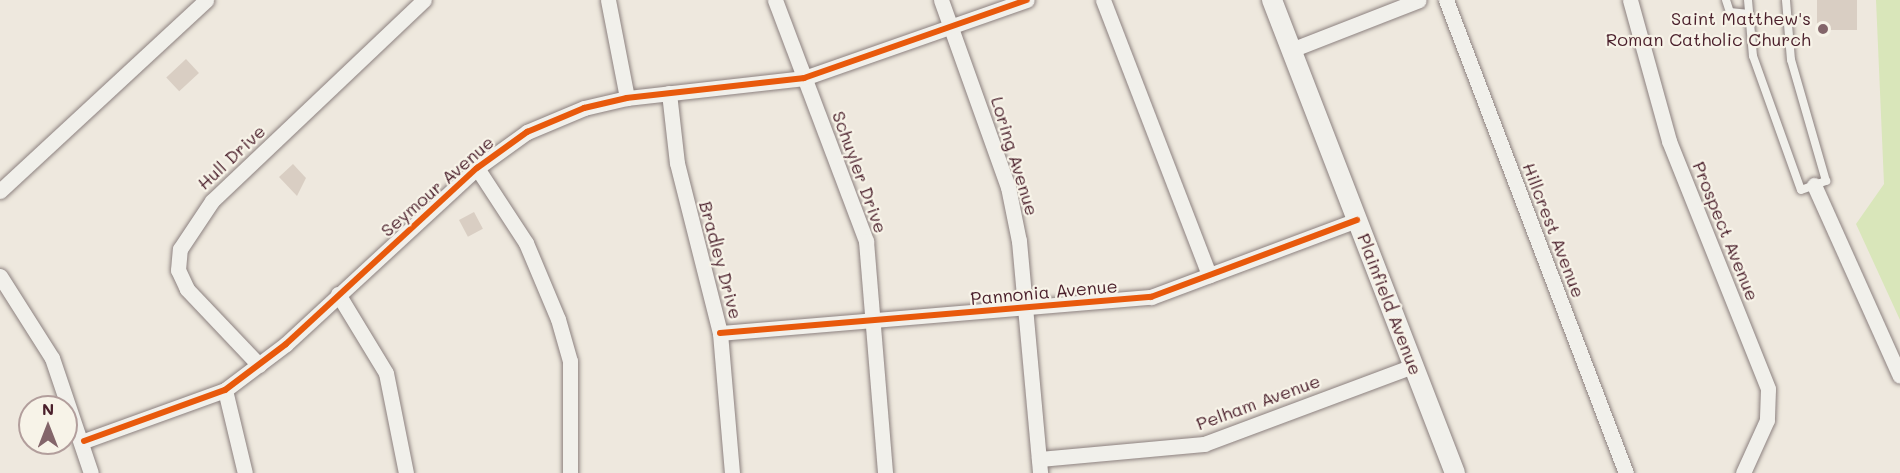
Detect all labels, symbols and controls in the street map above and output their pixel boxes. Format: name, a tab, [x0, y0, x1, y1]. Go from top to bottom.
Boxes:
place label: Saint Matthew's Roman Catholic Church	[1606, 8, 1811, 50]
marker: Saint Matthew's Roman Catholic Church	[1816, 22, 1830, 36]
street label: Loring Avenue	[987, 94, 1043, 218]
street label: Schuyler Drive	[828, 108, 892, 236]
street label: Hull Drive	[193, 120, 269, 194]
street label: Seymour Avenue	[376, 131, 498, 241]
street label: Prospect Avenue	[1688, 158, 1764, 304]
street label: Hillcrest Avenue	[1518, 159, 1590, 301]
street label: Bradley Drive	[695, 199, 747, 321]
street label: Plainfield Avenue	[1353, 230, 1427, 378]
street label: Pannonia Avenue	[970, 275, 1118, 309]
street label: Pelham Avenue	[1193, 370, 1323, 434]
north arrow	[18, 395, 78, 455]
text: N	[42, 398, 54, 419]

